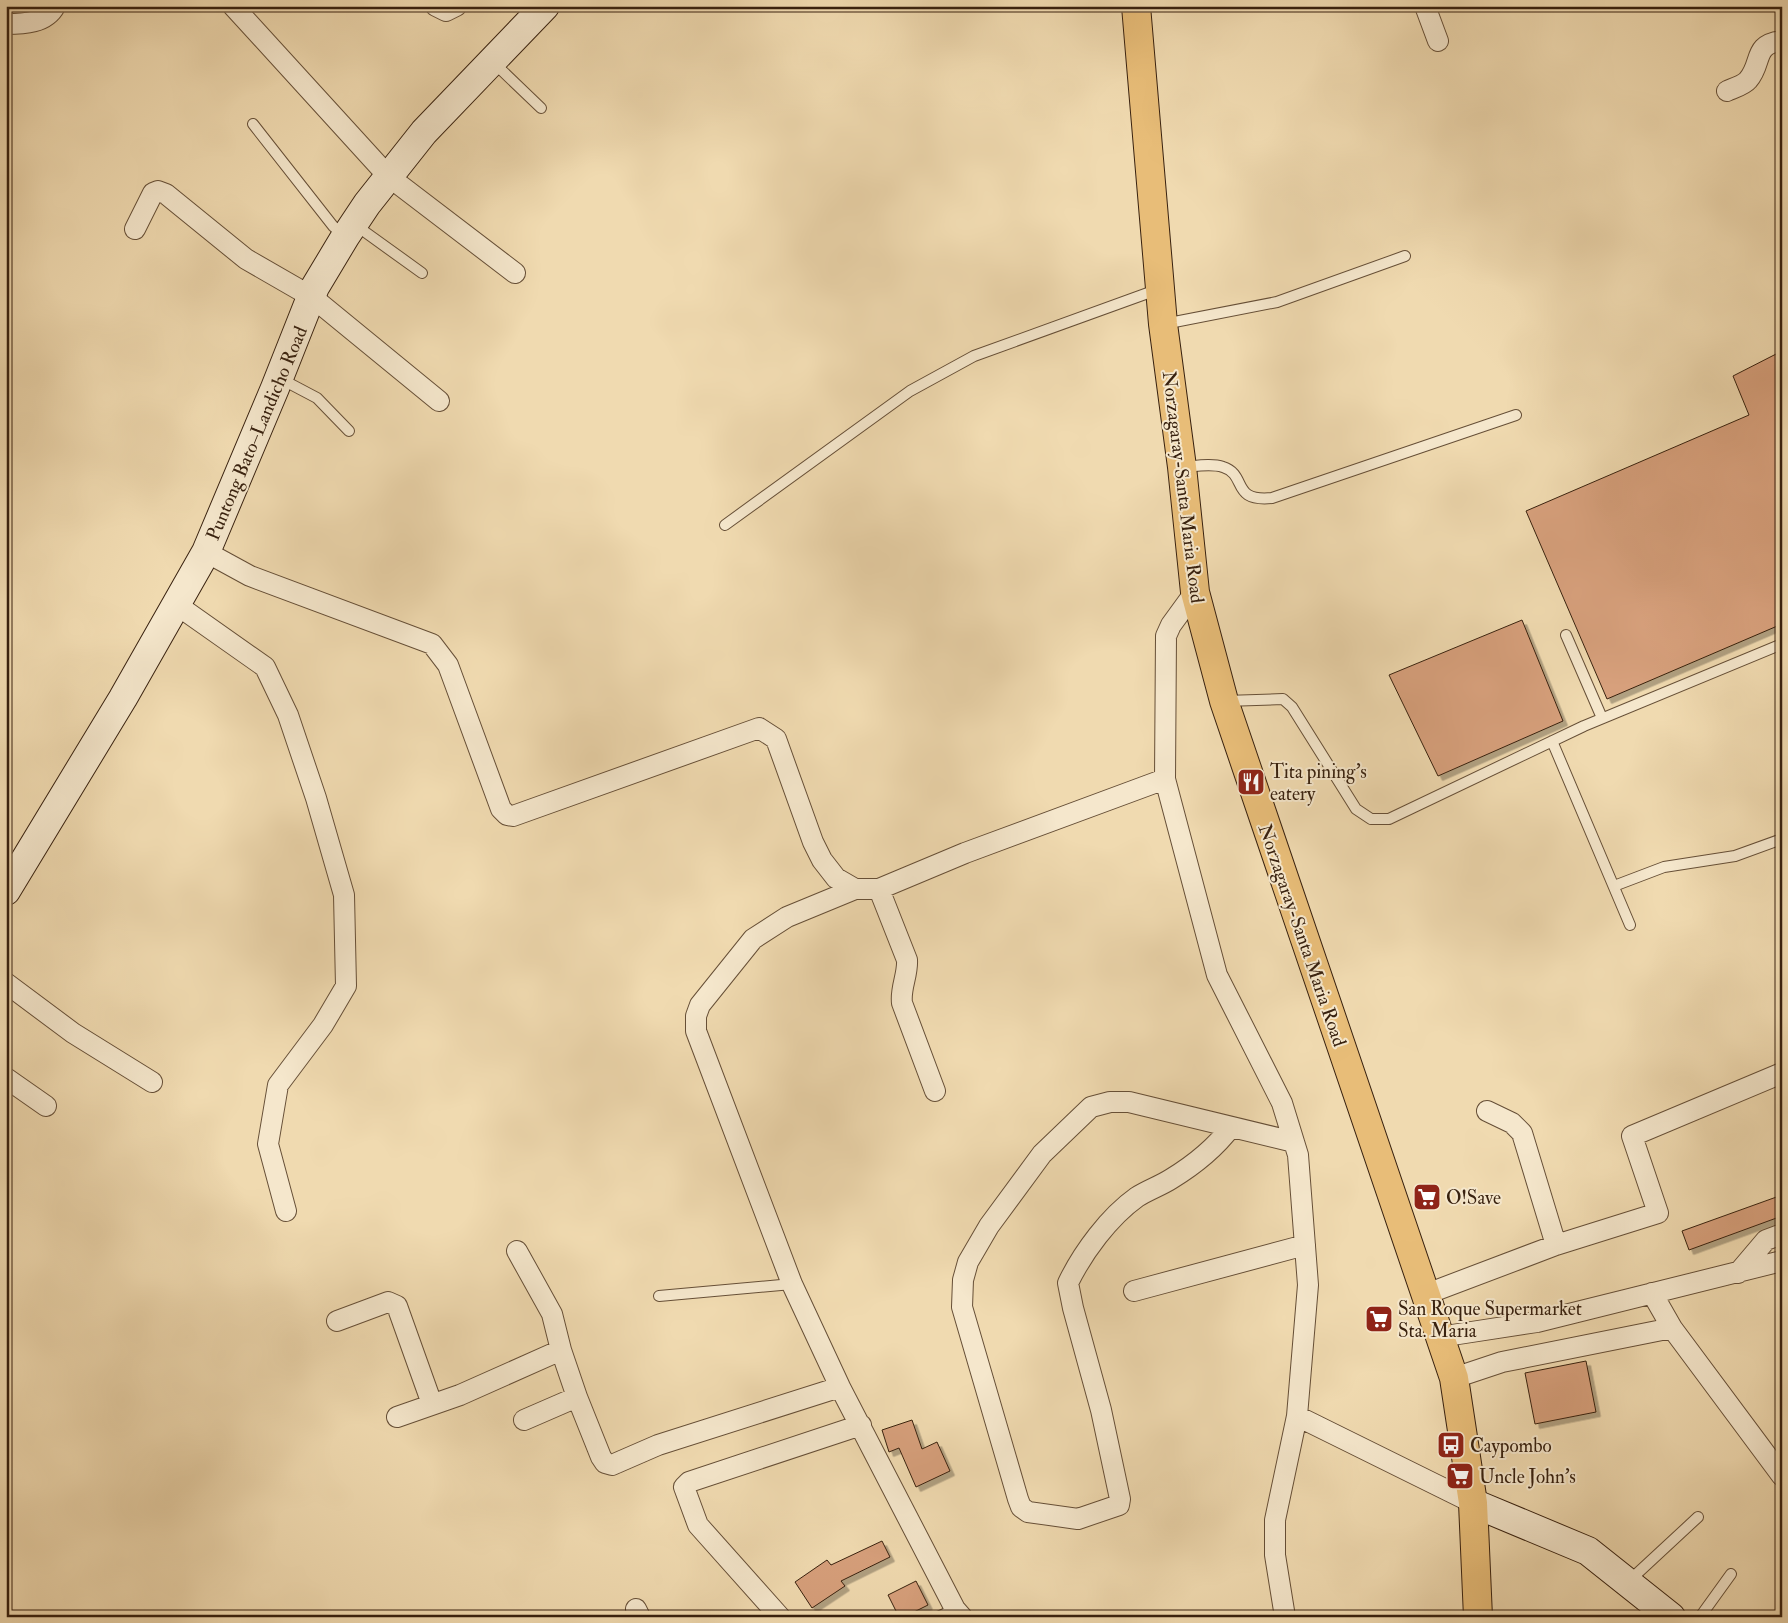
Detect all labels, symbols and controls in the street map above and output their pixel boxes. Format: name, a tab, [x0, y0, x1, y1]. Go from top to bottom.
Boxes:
street label: Puntong Bato–Landicho Road	[201, 322, 313, 544]
street label: Norzagaray-Santa Maria Road	[1157, 370, 1209, 605]
place label: Tita pining's eatery	[1270, 760, 1367, 806]
restaurant icon: Tita pining's eatery	[1236, 767, 1266, 797]
street label: Norzagaray-Santa Maria Road	[1253, 821, 1352, 1050]
supermarket icon: O!Save	[1412, 1182, 1442, 1212]
place label: O!Save	[1446, 1186, 1501, 1210]
place label: San Roque Supermarket Sta. Maria	[1398, 1297, 1582, 1343]
supermarket icon: San Roque Supermarket Sta. Maria	[1364, 1304, 1394, 1334]
bus stop icon: Caypombo	[1436, 1430, 1466, 1460]
place label: Caypombo	[1470, 1434, 1552, 1459]
supermarket icon: Uncle John's	[1445, 1461, 1475, 1491]
place label: Uncle John's	[1479, 1465, 1576, 1489]

